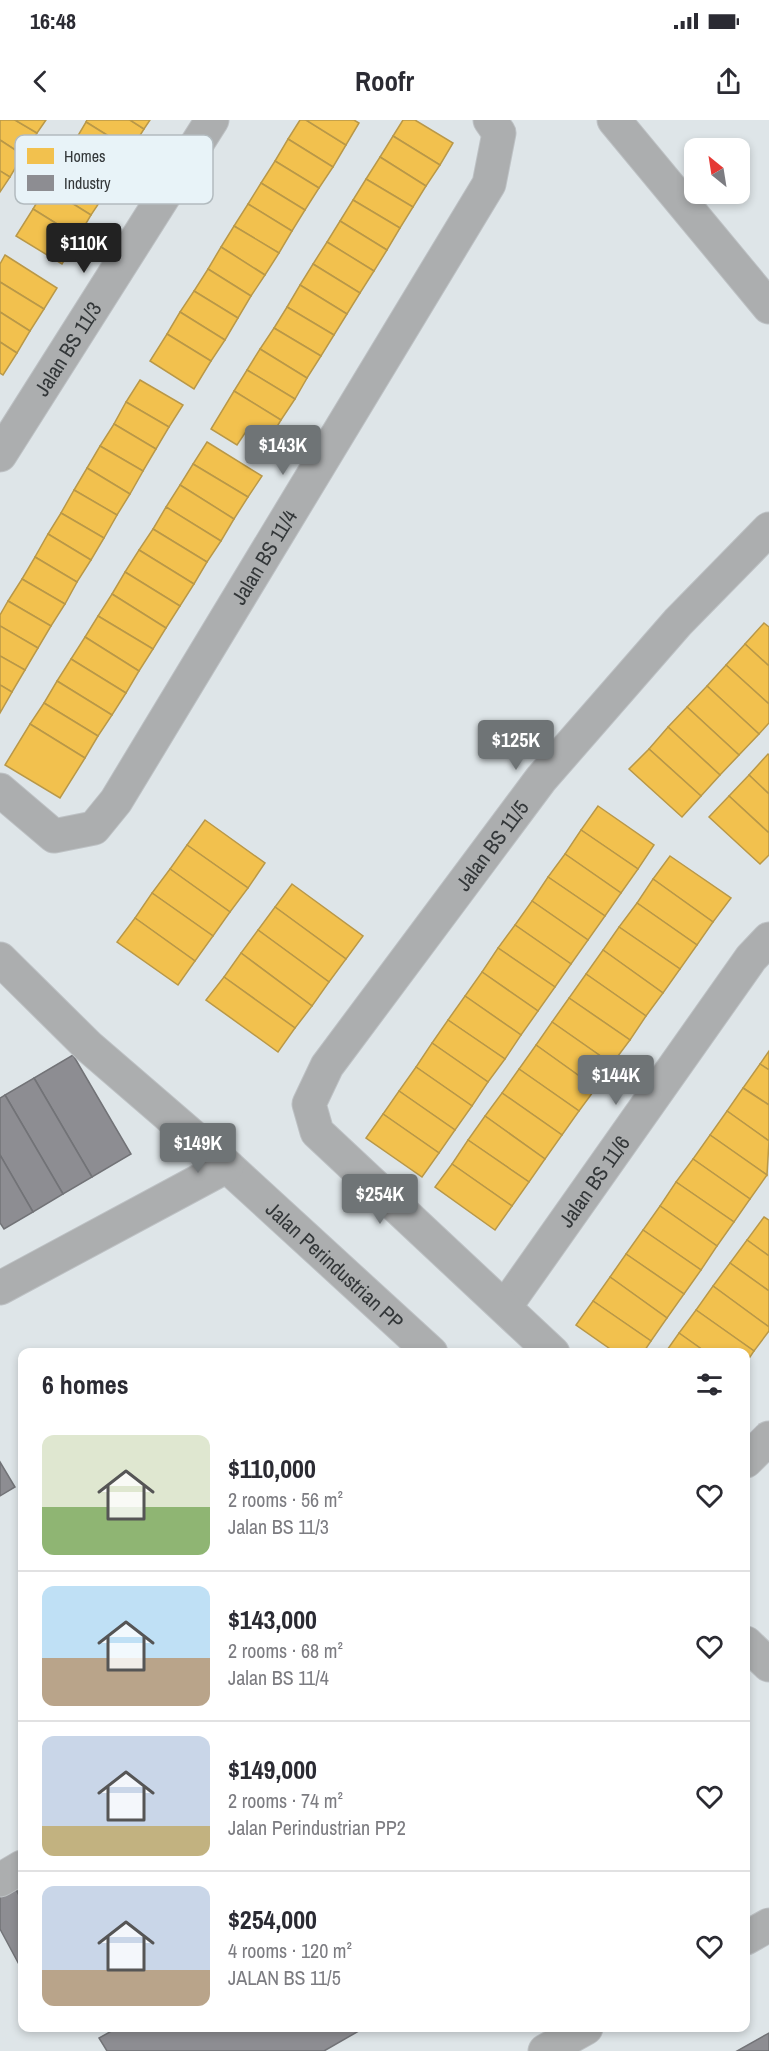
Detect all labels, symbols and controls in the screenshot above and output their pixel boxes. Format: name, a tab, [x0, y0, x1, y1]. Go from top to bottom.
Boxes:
text: 16:48	[30, 6, 76, 36]
text: Roofr	[355, 63, 414, 99]
icon: back	[24, 65, 57, 98]
icon: share	[712, 65, 745, 98]
legend	[15, 135, 213, 204]
north arrow	[684, 138, 750, 204]
map controls	[684, 138, 750, 204]
text: Homes	[64, 145, 106, 167]
text: Industry	[64, 172, 111, 194]
pin: $110K	[42, 223, 126, 274]
text: $110K	[60, 229, 108, 256]
street label: Jalan BS 11/3	[27, 296, 108, 401]
pin: $143K	[241, 425, 325, 476]
text: $143K	[259, 431, 307, 458]
street label: Jalan BS 11/4	[224, 503, 304, 610]
pin: $125K	[474, 720, 558, 771]
text: $125K	[492, 726, 540, 753]
street label: Jalan BS 11/5	[448, 794, 535, 896]
pin: $144K	[574, 1055, 658, 1106]
text: $144K	[592, 1061, 640, 1088]
pin: $149K	[156, 1123, 240, 1174]
text: $149K	[174, 1129, 222, 1156]
street label: Jalan BS 11/6	[551, 1129, 636, 1233]
pin: $254K	[338, 1174, 422, 1225]
text: $254K	[356, 1180, 404, 1207]
street label: Jalan Perindustrian PP	[260, 1195, 410, 1336]
text: 6 homes	[42, 1367, 129, 1402]
icon: filters	[693, 1368, 726, 1401]
text: $110,000	[228, 1451, 316, 1486]
icon: home	[90, 1459, 162, 1531]
icon: heart	[693, 1479, 726, 1512]
text: 2 rooms · 56 m²	[228, 1486, 343, 1513]
text: Jalan BS 11/3	[228, 1513, 329, 1540]
text: $143,000	[228, 1602, 317, 1637]
icon: home	[90, 1610, 162, 1682]
icon: heart	[693, 1630, 726, 1663]
text: 2 rooms · 68 m²	[228, 1637, 343, 1664]
text: Jalan BS 11/4	[228, 1664, 329, 1691]
text: $149,000	[228, 1752, 317, 1787]
icon: home	[90, 1760, 162, 1832]
icon: heart	[693, 1780, 726, 1813]
text: 2 rooms · 74 m²	[228, 1787, 343, 1814]
text: Jalan Perindustrian PP2	[228, 1814, 406, 1841]
text: $254,000	[228, 1902, 317, 1937]
icon: home	[90, 1910, 162, 1982]
icon: heart	[693, 1930, 726, 1963]
text: 4 rooms · 120 m²	[228, 1937, 352, 1964]
text: JALAN BS 11/5	[228, 1964, 341, 1991]

